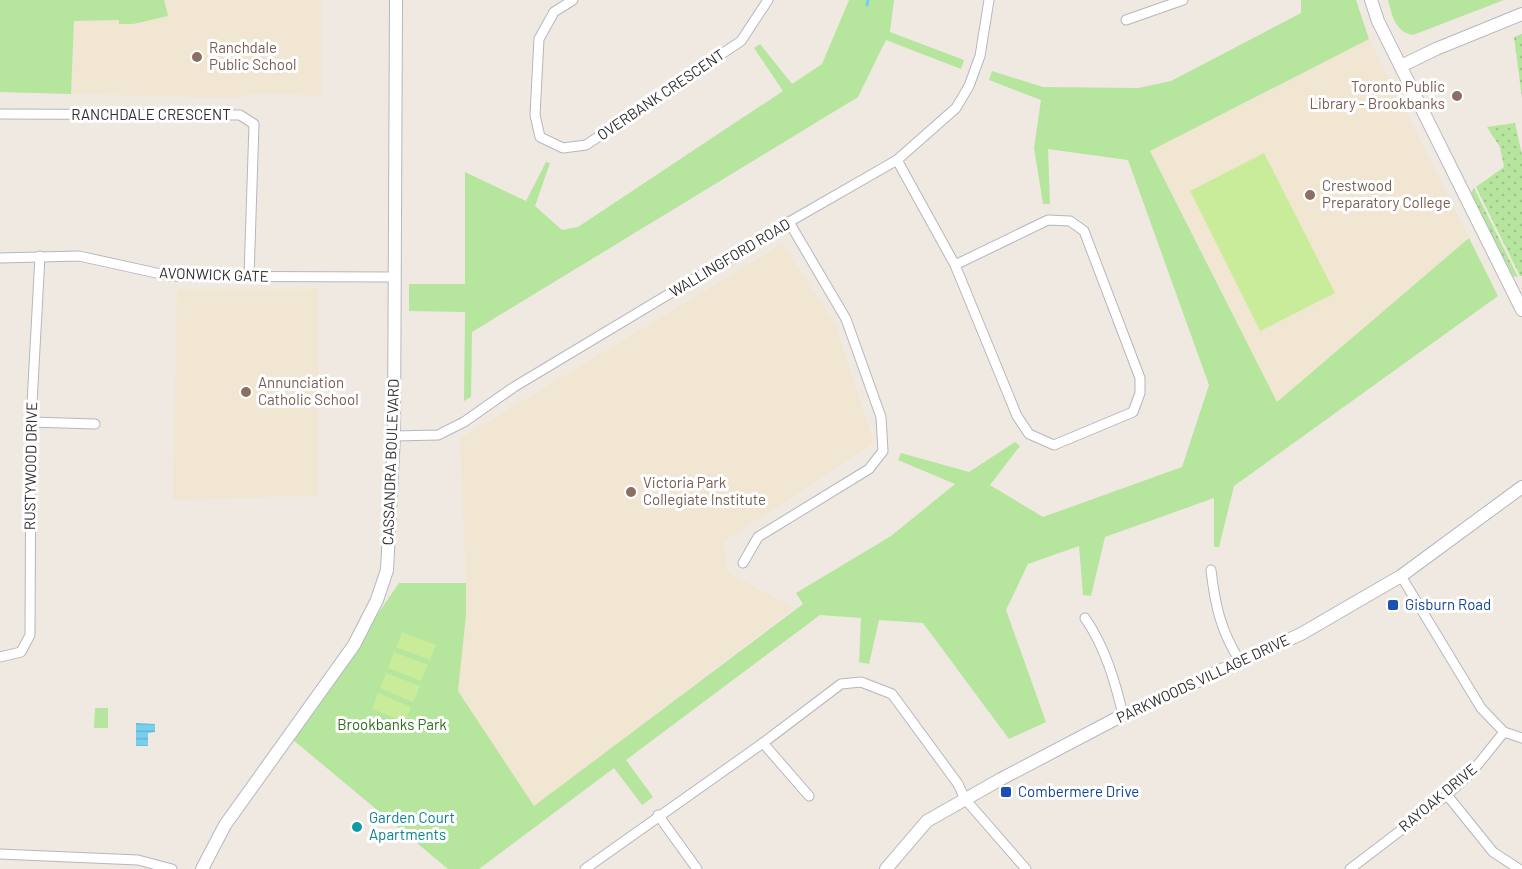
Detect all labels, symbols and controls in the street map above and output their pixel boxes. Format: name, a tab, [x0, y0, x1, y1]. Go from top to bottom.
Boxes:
place label: Ranchdale Public School	[209, 38, 297, 73]
street label: OVERBANK CRESCENT	[593, 45, 727, 143]
marker: Ranchdale Public School	[190, 50, 204, 64]
place label: Toronto Public Library - Brookbanks	[1309, 77, 1445, 112]
marker: Toronto Public Library - Brookbanks	[1450, 89, 1464, 103]
street label: RANCHDALE CRESCENT	[71, 105, 231, 123]
place label: Crestwood Preparatory College	[1322, 176, 1451, 211]
marker: Crestwood Preparatory College	[1303, 188, 1317, 202]
street label: WALLINGFORD ROAD	[666, 214, 793, 300]
street label: AVONWICK GATE	[159, 263, 269, 285]
place label: Annunciation Catholic School	[258, 373, 359, 408]
street label: CASSANDRA BOULEVARD	[378, 378, 402, 546]
marker: Annunciation Catholic School	[239, 385, 253, 399]
street label: RUSTYWOOD DRIVE	[20, 402, 40, 530]
place label: Victoria Park Collegiate Institute	[643, 473, 766, 508]
marker: Victoria Park Collegiate Institute	[624, 485, 638, 499]
place label: Gisburn Road	[1405, 595, 1491, 613]
marker: Gisburn Road	[1386, 598, 1400, 612]
street label: PARKWOODS VILLAGE DRIVE	[1113, 630, 1292, 726]
park label: Brookbanks Park	[337, 715, 447, 733]
street label: RAYOAK DRIVE	[1395, 759, 1480, 835]
place label: Combermere Drive	[1018, 782, 1139, 800]
marker: Combermere Drive	[999, 785, 1013, 799]
place label: Garden Court Apartments	[369, 808, 455, 843]
marker: Garden Court Apartments	[350, 820, 364, 834]

